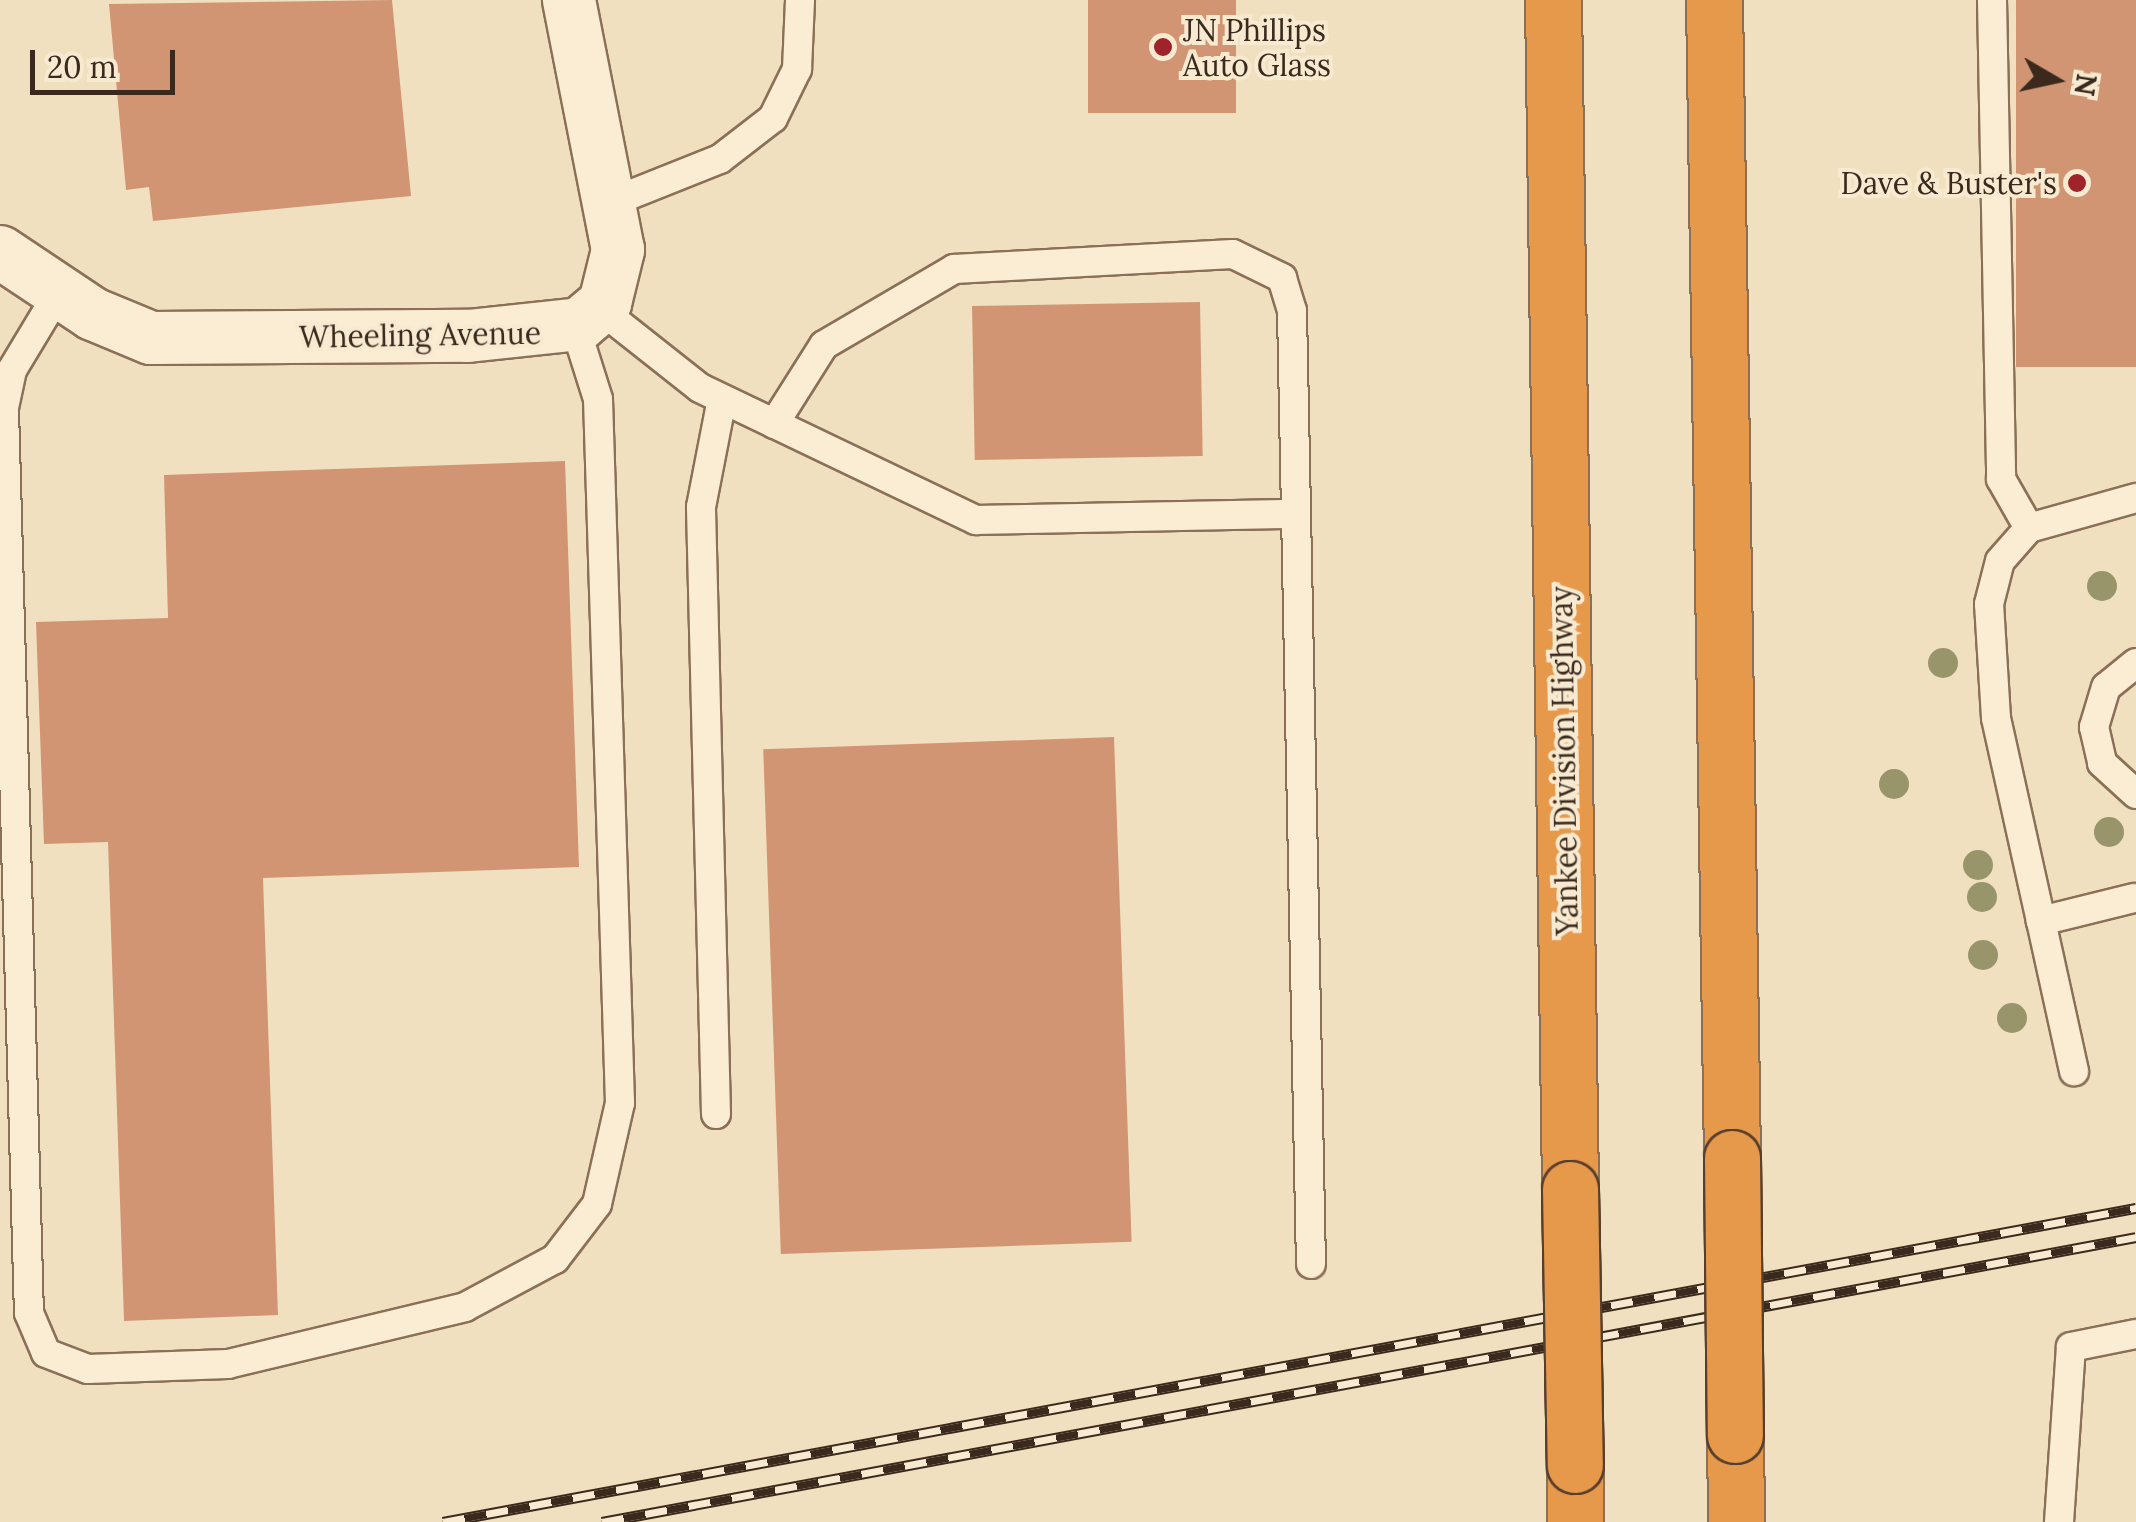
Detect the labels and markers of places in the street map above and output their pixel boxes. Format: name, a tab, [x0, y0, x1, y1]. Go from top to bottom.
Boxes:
place label: JN Phillips Auto Glass	[1183, 12, 1331, 82]
marker: JN Phillips Auto Glass	[1152, 36, 1174, 58]
place label: Dave & Buster's	[1841, 165, 2057, 201]
marker: Dave & Buster's	[2066, 172, 2088, 194]

